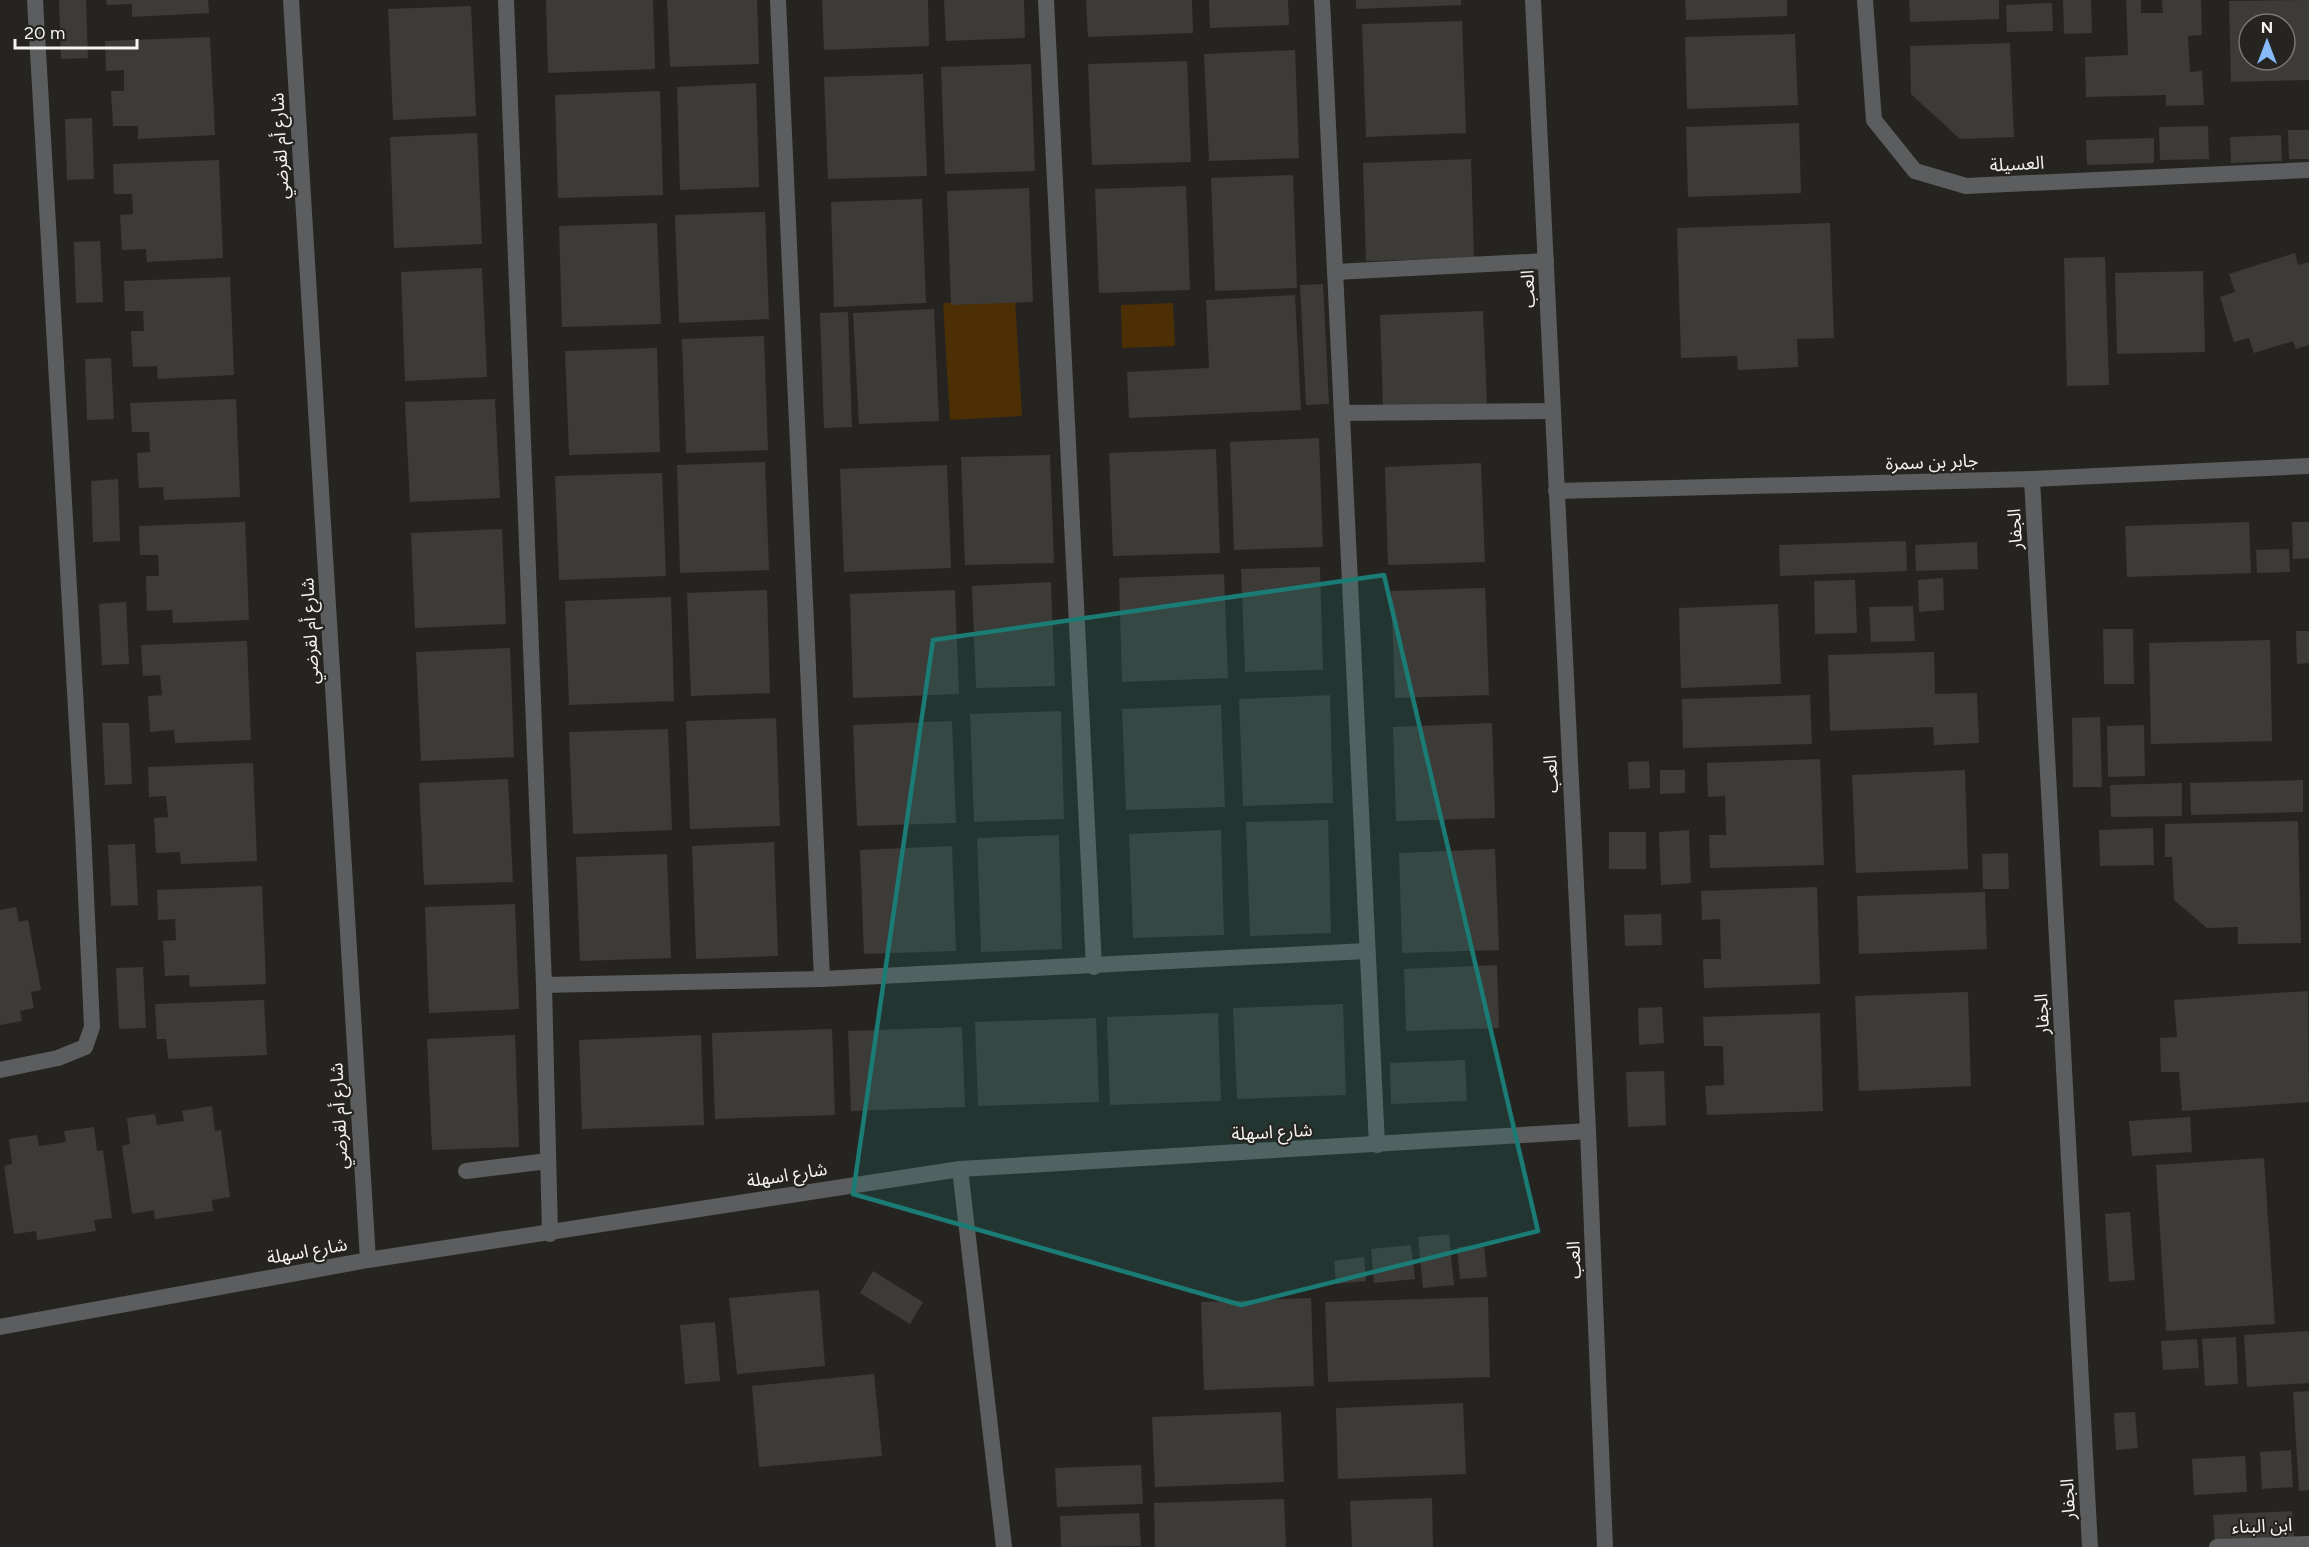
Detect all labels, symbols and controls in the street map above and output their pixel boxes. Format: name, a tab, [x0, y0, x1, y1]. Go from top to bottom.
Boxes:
scale bar	[15, 12, 136, 50]
north arrow	[2237, 12, 2297, 72]
text: N	[2261, 18, 2273, 37]
text: 20 m	[24, 22, 65, 44]
street label: شارع أم لقرضي	[266, 92, 297, 200]
street label: العسيلة	[1989, 152, 2045, 176]
street label: العب	[1516, 270, 1540, 308]
street label: جابر بن سمرة	[1885, 449, 1979, 475]
street label: الجفار	[2003, 508, 2027, 551]
street label: شارع أم لقرضي	[296, 577, 327, 685]
street label: العب	[1539, 754, 1563, 794]
street label: الجفار	[2030, 993, 2054, 1036]
street label: شارع أم لقرضي	[325, 1062, 356, 1170]
street label: شارع اسهلة	[1231, 1119, 1313, 1148]
street label: شارع اسهلة	[745, 1158, 829, 1195]
street label: شارع اسهلة	[265, 1233, 349, 1272]
street label: العب	[1562, 1241, 1586, 1279]
street label: الجفار	[2056, 1478, 2080, 1521]
street label: ابن البناء	[2231, 1514, 2293, 1538]

